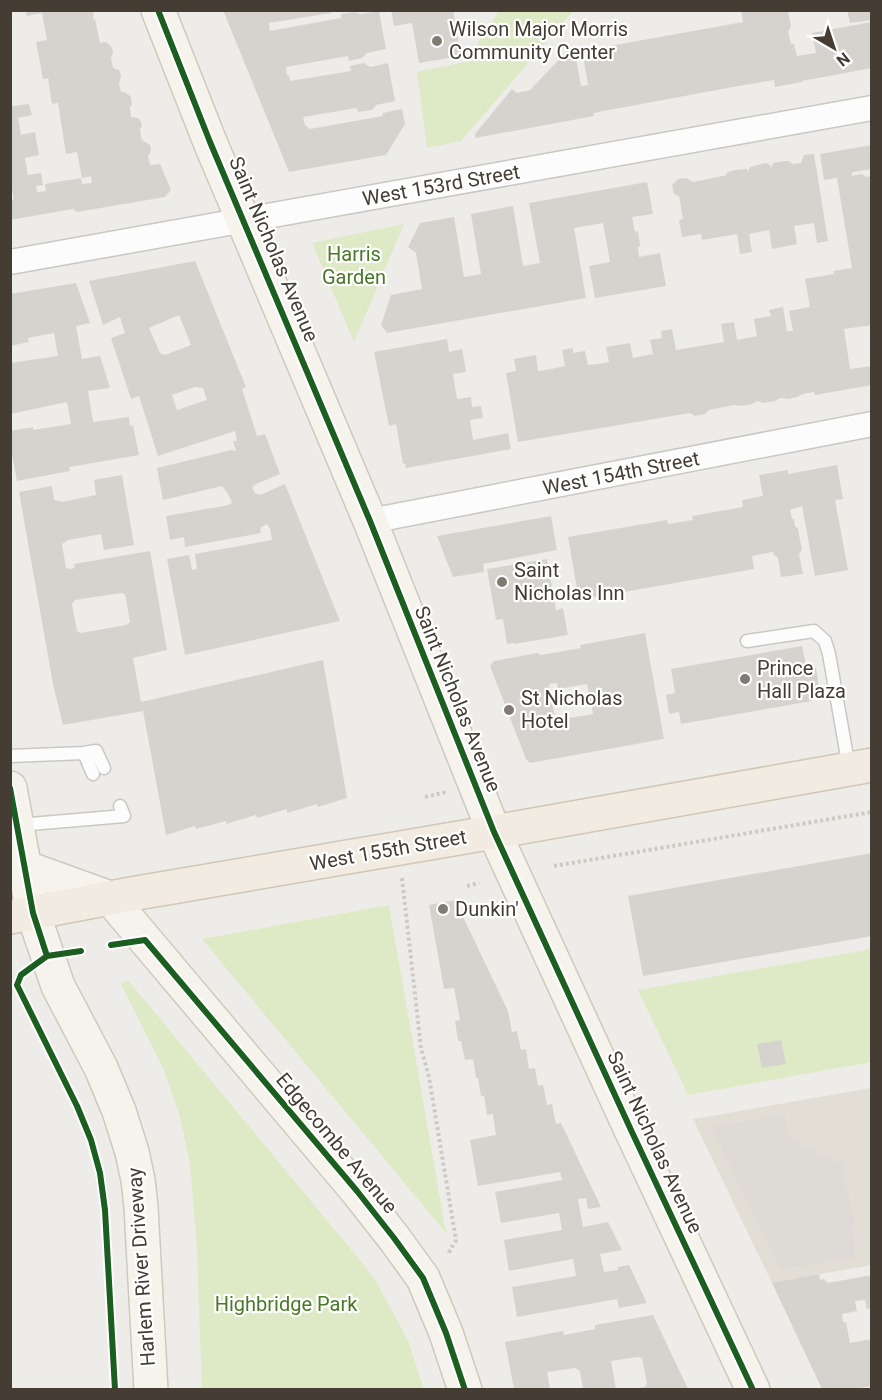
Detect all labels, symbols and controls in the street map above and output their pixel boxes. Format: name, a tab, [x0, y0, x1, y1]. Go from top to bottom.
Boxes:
place label: Wilson Major Morris Community Center	[449, 17, 628, 64]
north arrow	[804, 18, 864, 78]
marker: Wilson Major Morris Community Center	[430, 34, 444, 48]
text: N	[833, 48, 853, 70]
street label: Saint Nicholas Avenue	[224, 153, 324, 345]
street label: West 153rd Street	[361, 159, 521, 211]
park label: Harris Garden	[322, 242, 386, 289]
street label: West 154th Street	[541, 446, 701, 500]
place label: Saint Nicholas Inn	[514, 558, 625, 605]
marker: Saint Nicholas Inn	[495, 575, 509, 589]
street label: Saint Nicholas Avenue	[410, 602, 506, 796]
place label: Prince Hall Plaza	[757, 656, 846, 703]
marker: Prince Hall Plaza	[738, 672, 752, 686]
place label: St Nicholas Hotel	[521, 686, 622, 733]
marker: St Nicholas Hotel	[502, 703, 516, 717]
street label: West 155th Street	[308, 824, 468, 876]
place label: Dunkin'	[455, 897, 519, 921]
marker: Dunkin'	[436, 902, 450, 916]
street label: Saint Nicholas Avenue	[602, 1047, 708, 1237]
street label: Edgecombe Avenue	[271, 1068, 403, 1218]
street label: Harlem River Driveway	[122, 1166, 160, 1367]
park label: Highbridge Park	[215, 1292, 358, 1316]

